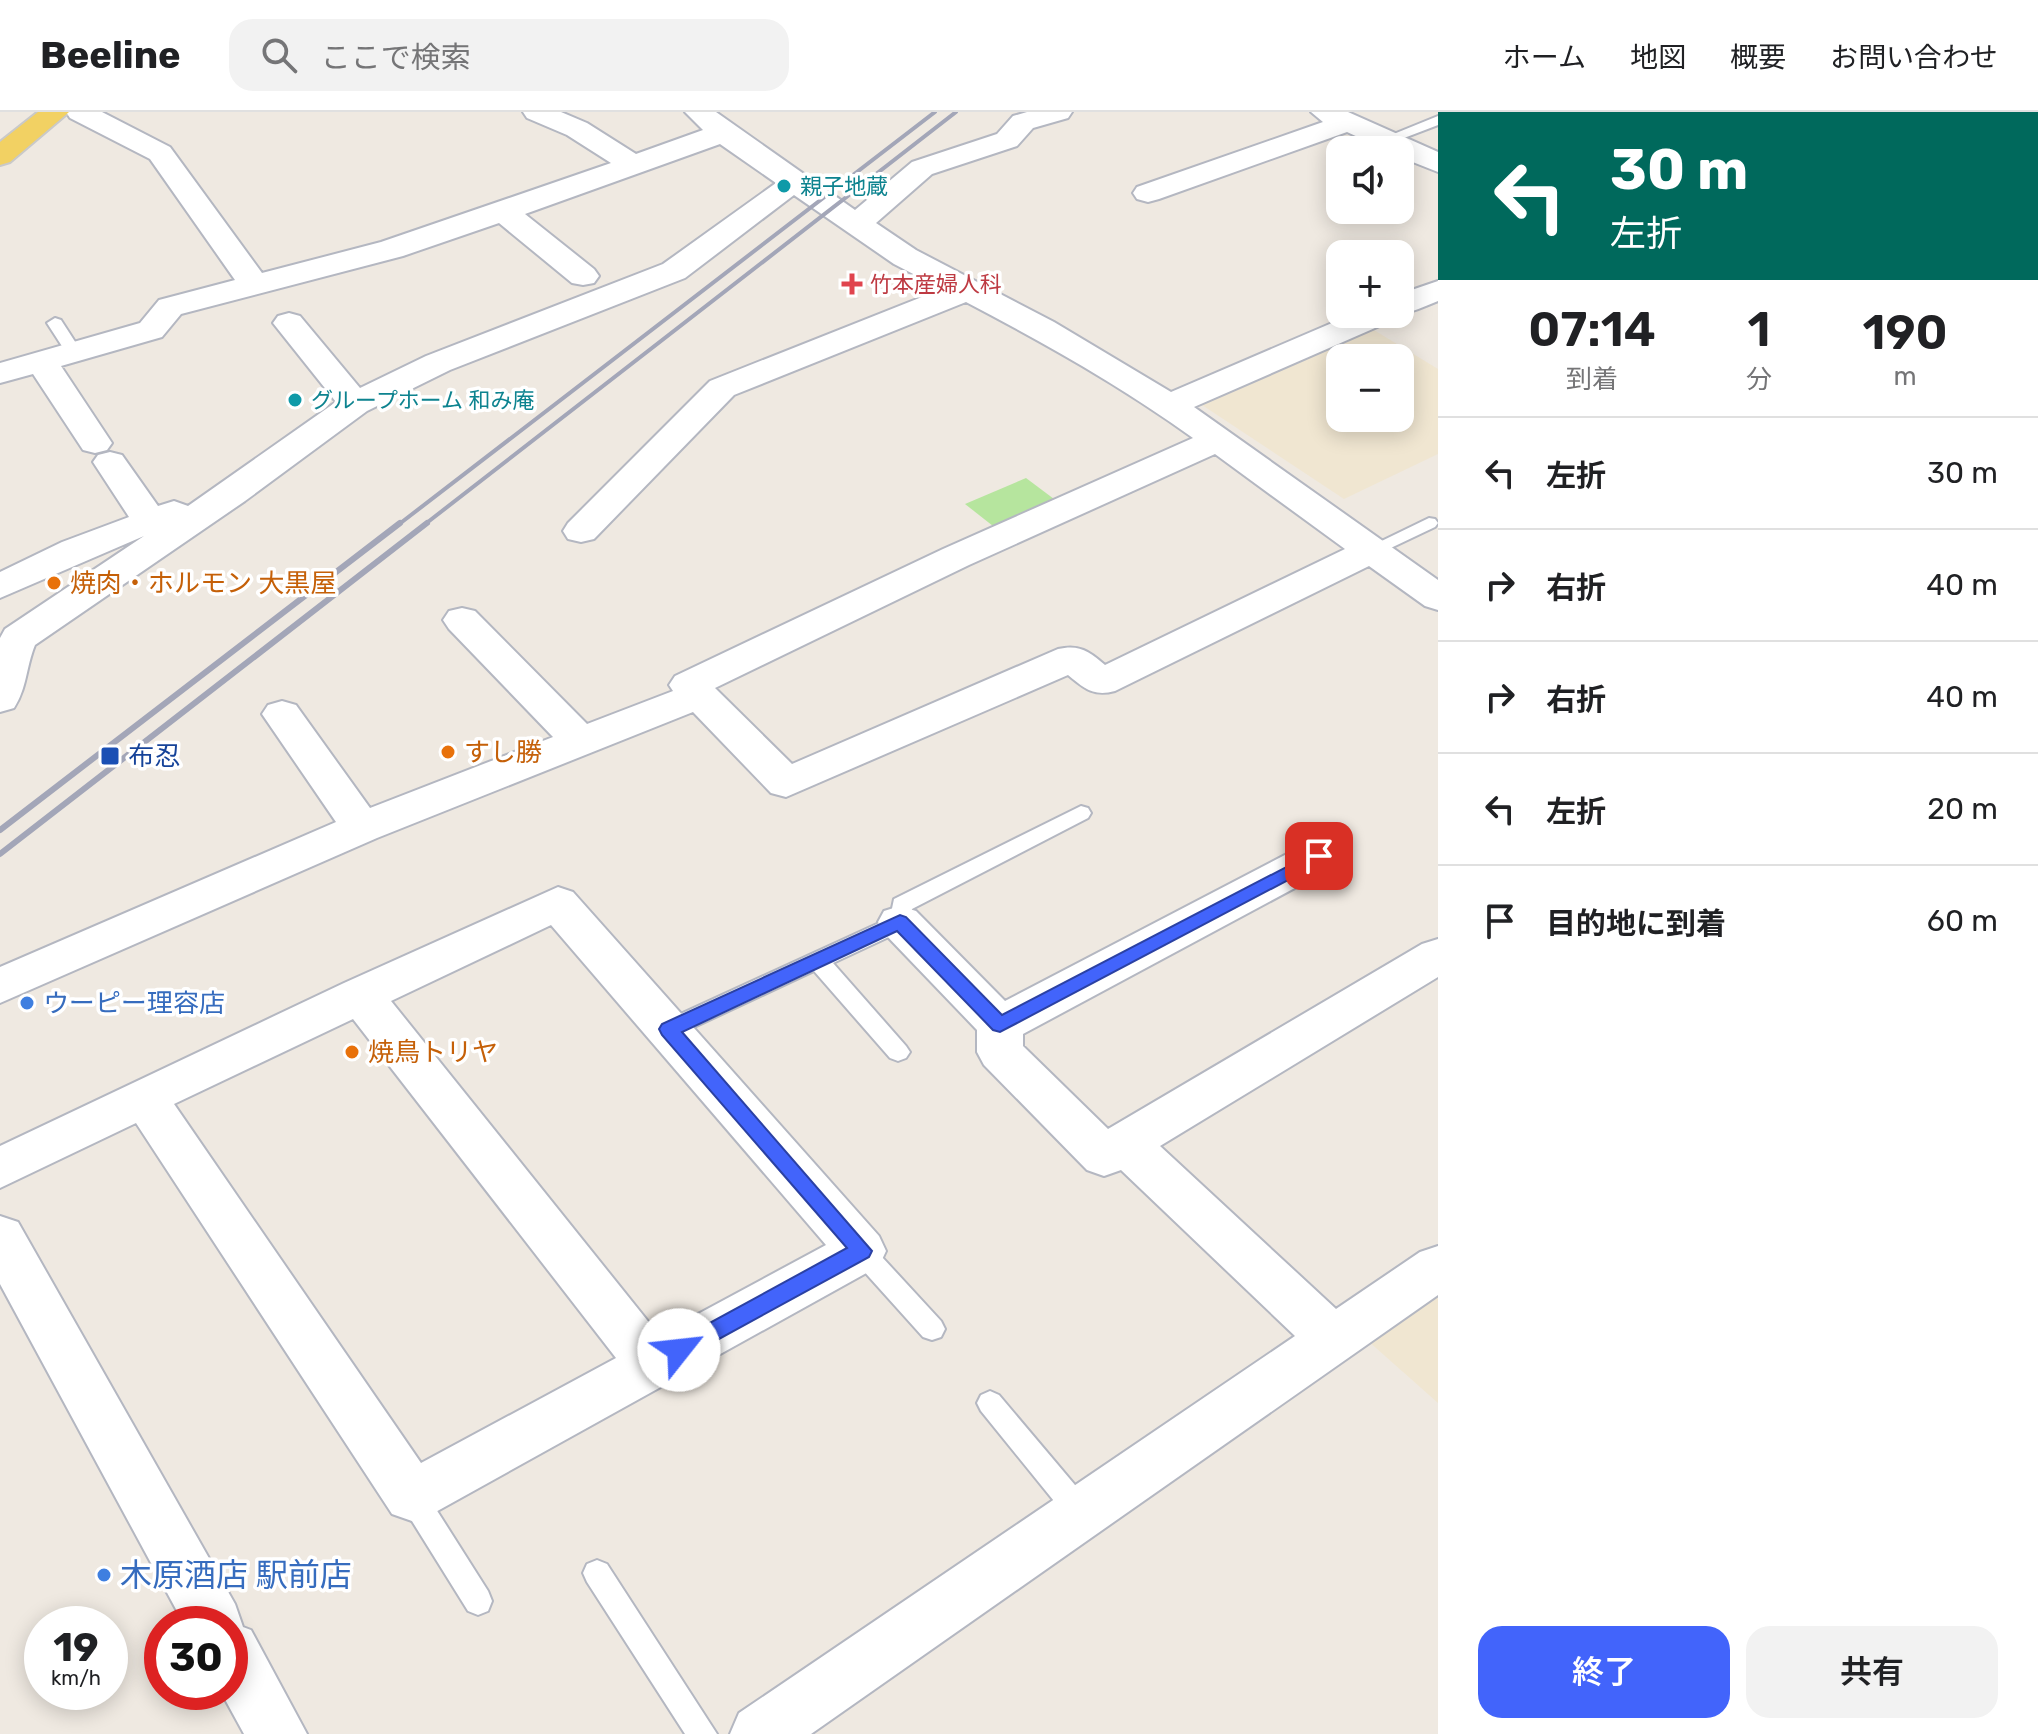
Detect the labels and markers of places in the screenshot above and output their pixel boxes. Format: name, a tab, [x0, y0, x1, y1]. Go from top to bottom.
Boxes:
place label: 親子地蔵	[800, 173, 888, 200]
marker: 親子地蔵	[775, 177, 793, 195]
place label: 竹本産婦人科	[870, 271, 1002, 298]
marker: 竹本産婦人科	[841, 273, 863, 295]
place label: グループホーム 和み庵	[311, 387, 534, 414]
marker: グループホーム 和み庵	[286, 391, 304, 409]
place label: 焼肉・ホルモン 大黒屋	[70, 568, 336, 599]
marker: 焼肉・ホルモン 大黒屋	[45, 574, 63, 592]
place label: すし勝	[464, 737, 542, 768]
place label: 布忍	[128, 741, 180, 772]
marker: すし勝	[439, 743, 457, 761]
marker: 布忍	[99, 745, 121, 767]
pin	[1285, 822, 1353, 890]
place label: ウーピー理容店	[43, 988, 225, 1019]
marker: ウーピー理容店	[18, 994, 36, 1012]
place label: 焼鳥トリヤ	[368, 1037, 498, 1068]
marker: 焼鳥トリヤ	[343, 1043, 361, 1061]
place label: 木原酒店 駅前店	[120, 1556, 352, 1594]
marker: 木原酒店 駅前店	[95, 1566, 113, 1584]

